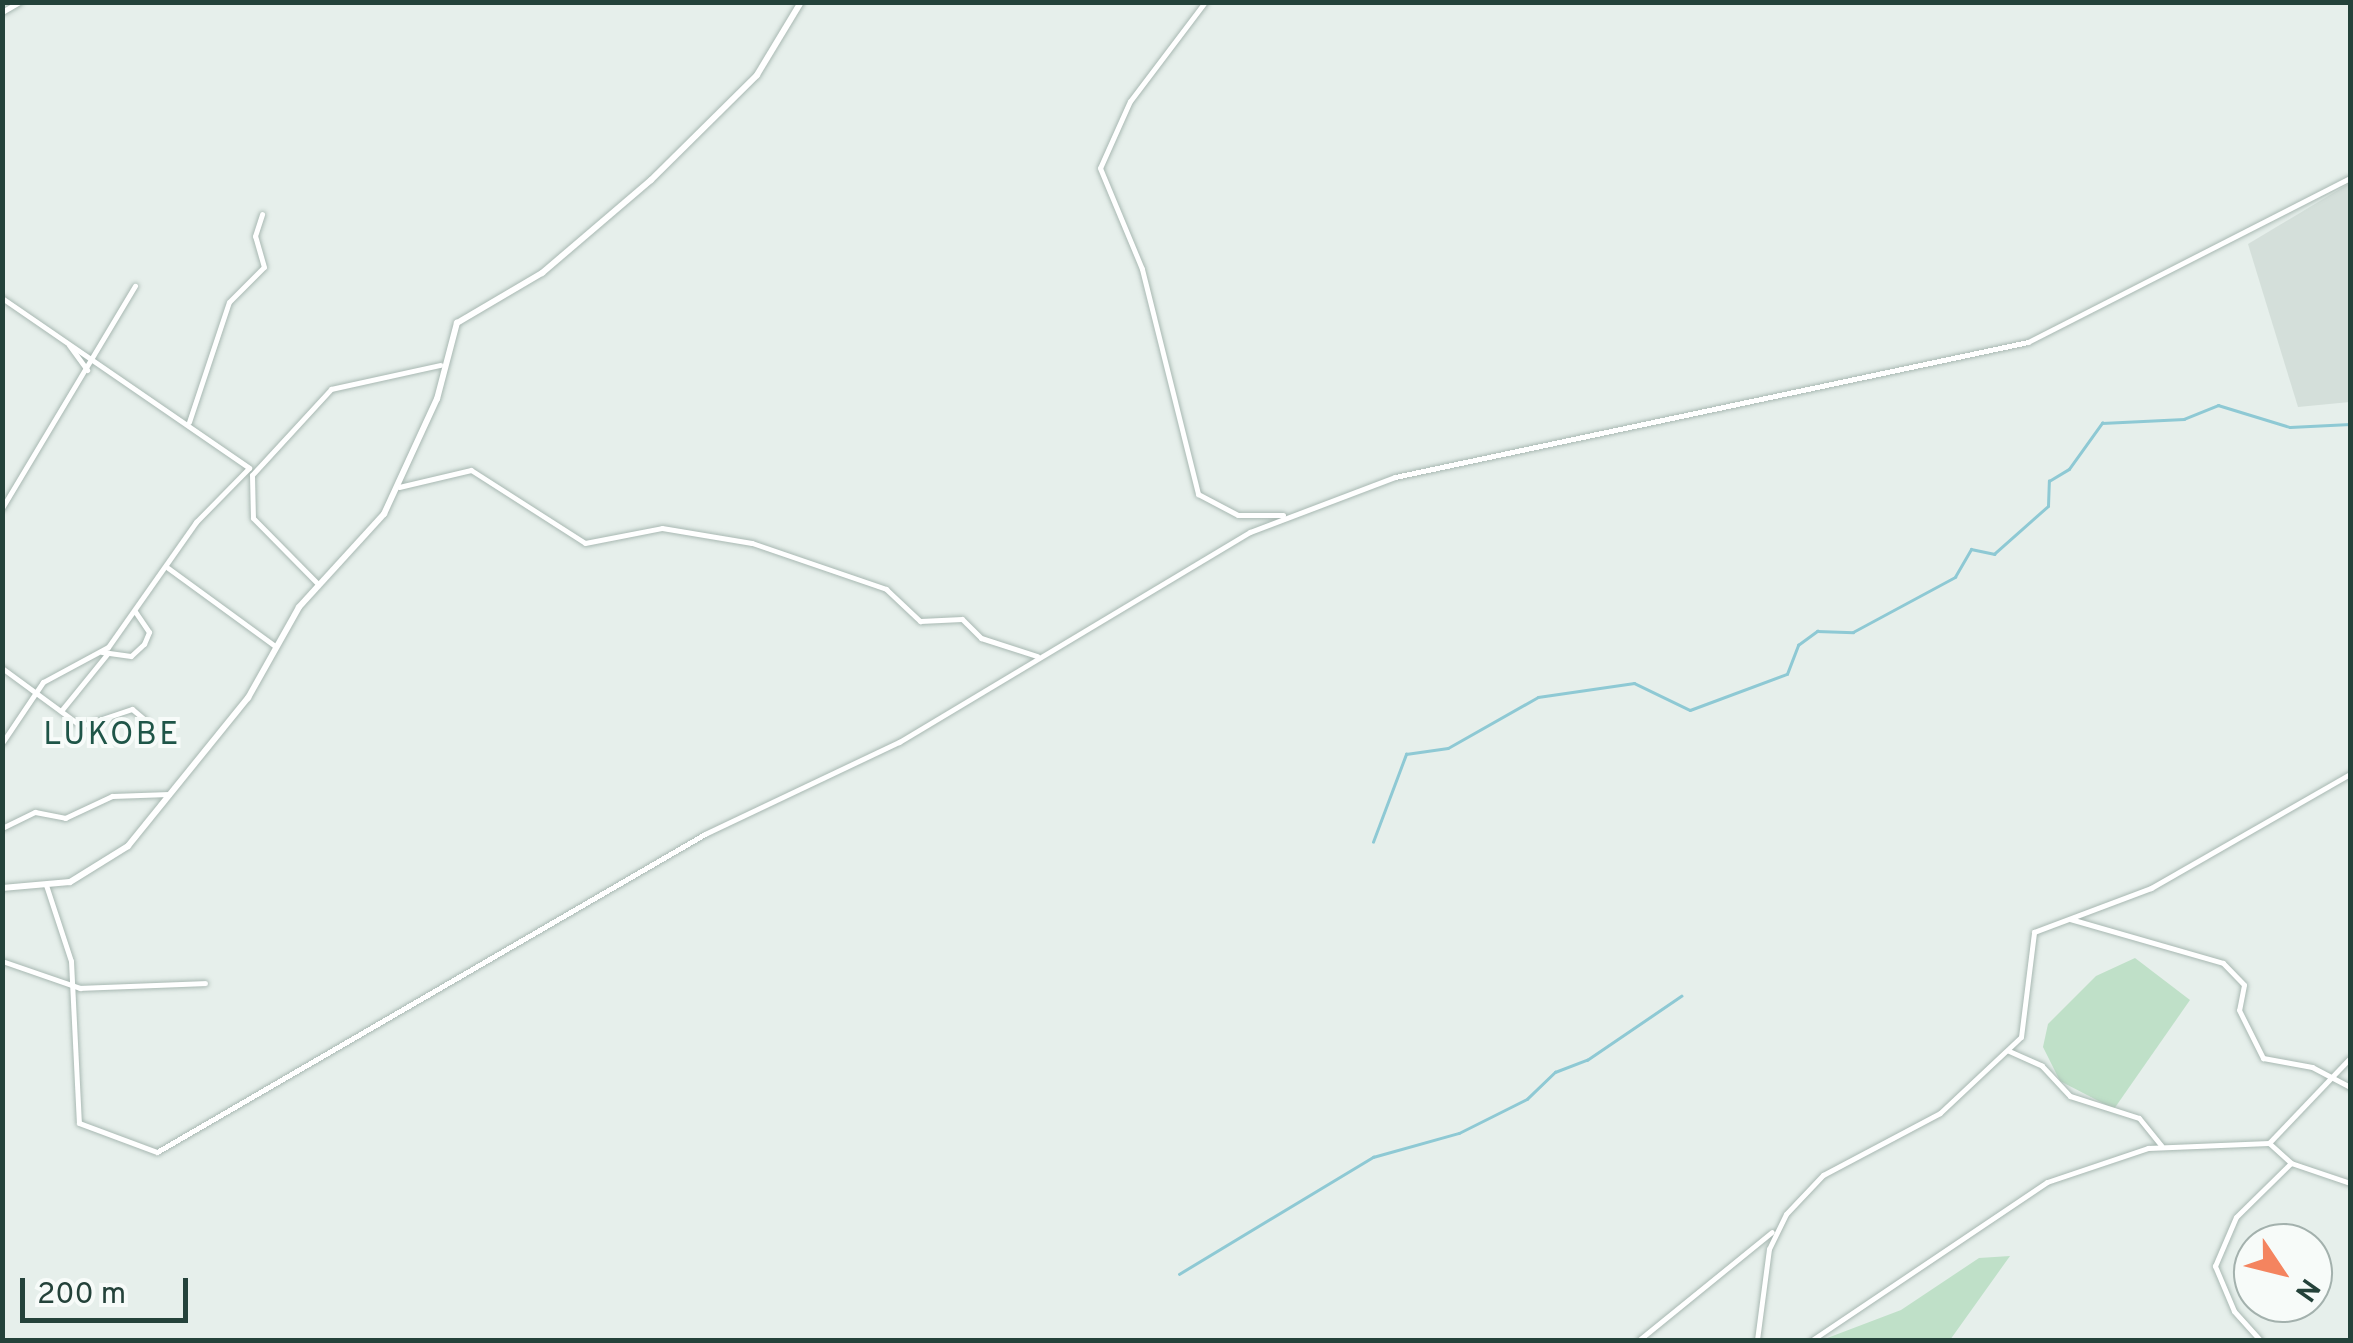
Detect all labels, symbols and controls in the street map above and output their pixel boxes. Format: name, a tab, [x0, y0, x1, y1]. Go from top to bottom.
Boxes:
district label: LUKOBE	[43, 717, 181, 755]
north arrow	[2233, 1223, 2333, 1323]
scale bar	[25, 1258, 192, 1320]
text: N	[2285, 1270, 2326, 1308]
text: 200 m	[37, 1277, 126, 1314]

